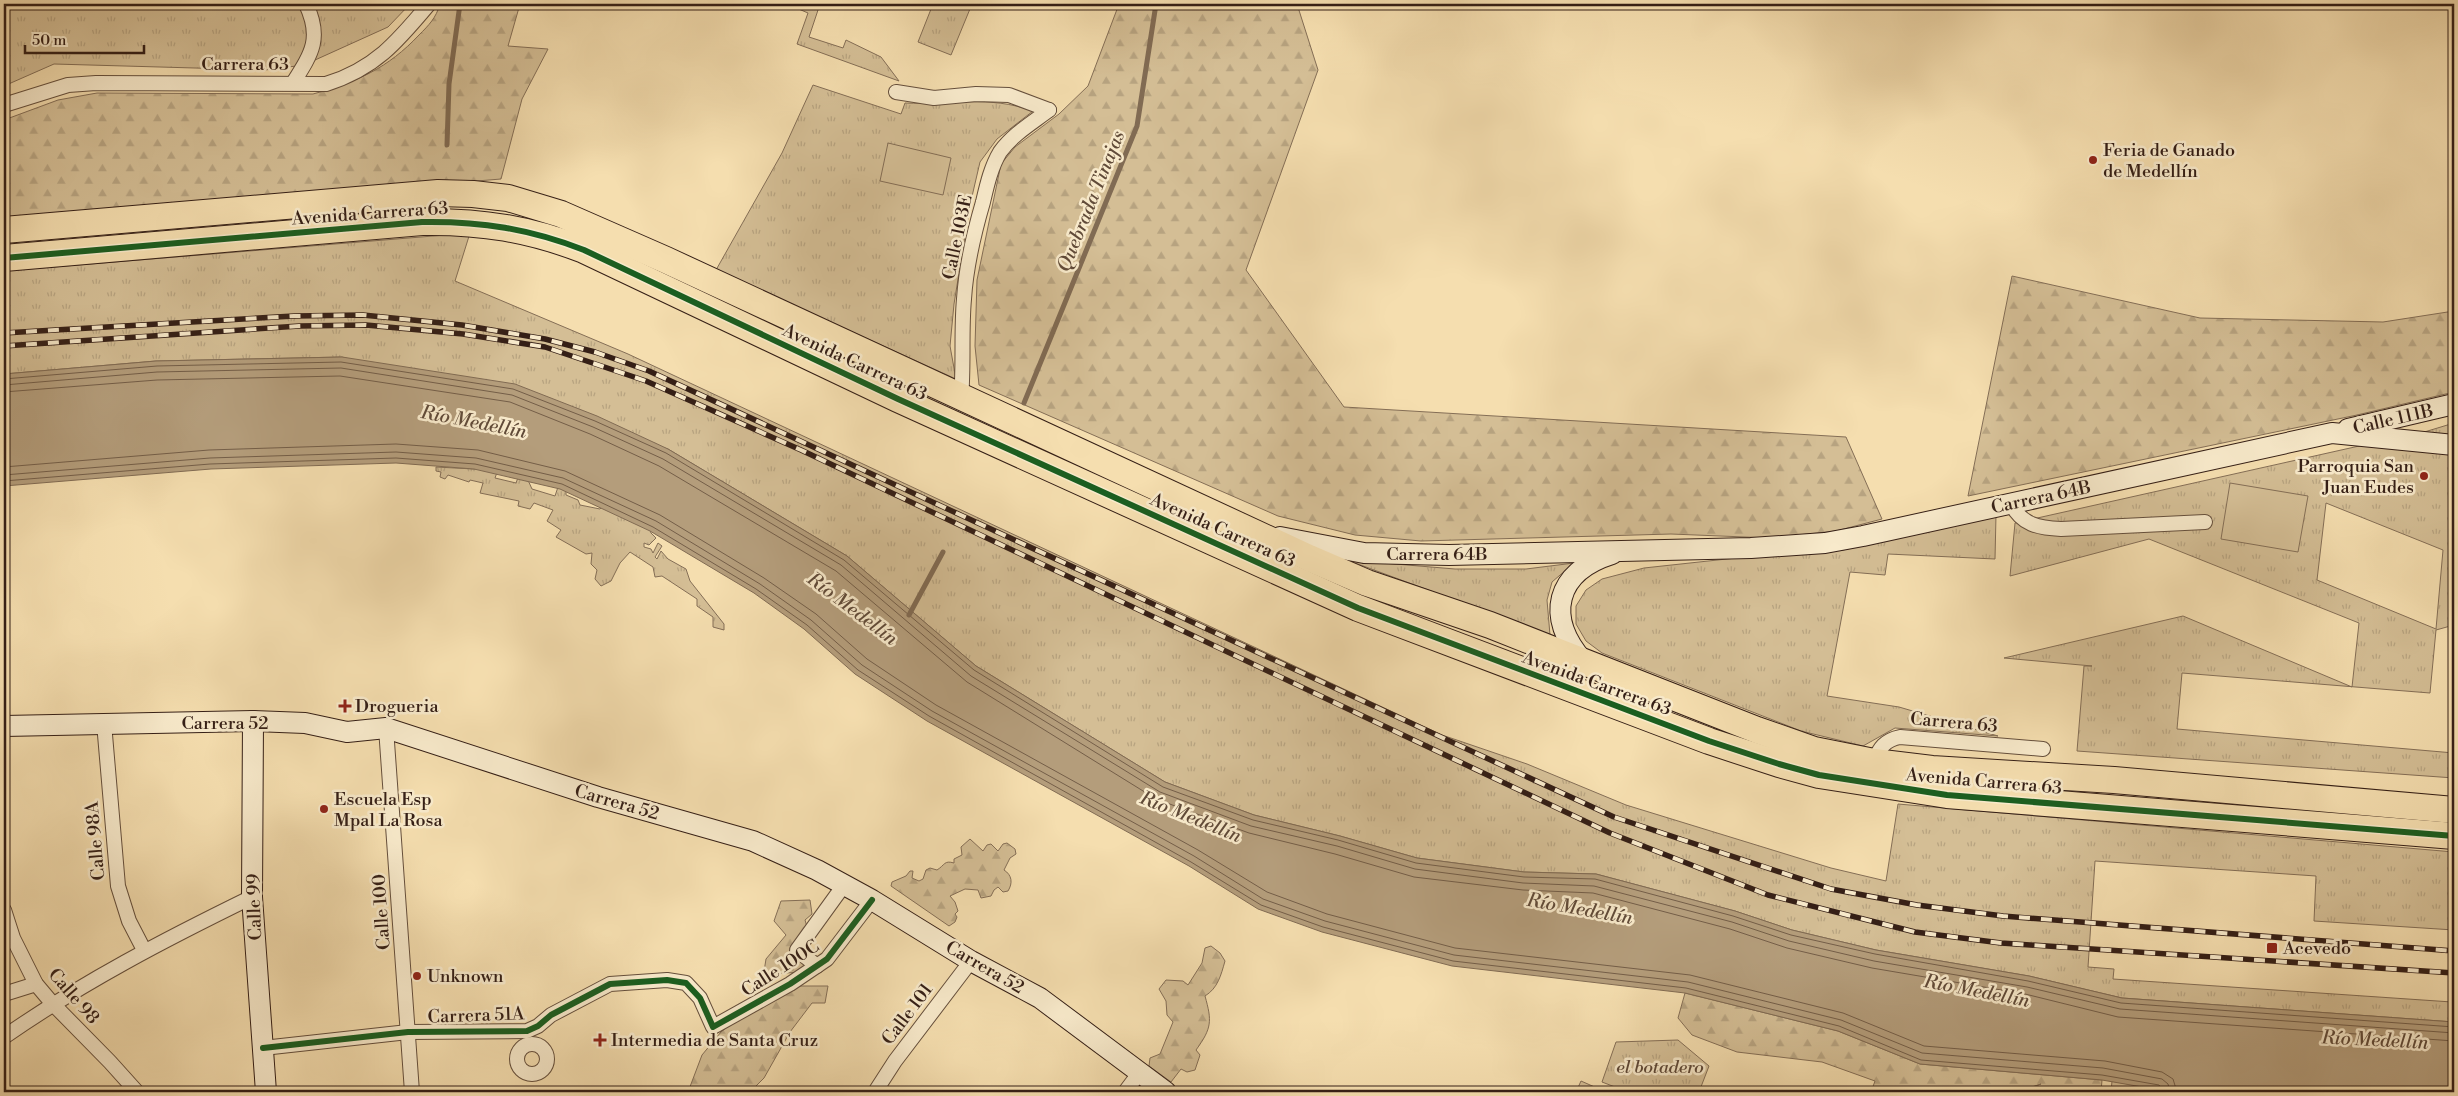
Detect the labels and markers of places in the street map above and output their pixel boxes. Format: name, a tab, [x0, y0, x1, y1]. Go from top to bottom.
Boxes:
place label: Feria de Ganado de Medellín	[2103, 139, 2235, 183]
marker: Feria de Ganado de Medellín	[2087, 154, 2099, 166]
place label: Parroquia San Juan Eudes	[2297, 455, 2414, 499]
marker: Parroquia San Juan Eudes	[2418, 470, 2430, 482]
place label: Drogueria	[355, 695, 439, 718]
marker: Drogueria	[339, 700, 351, 712]
place label: Escuela Esp Mpal La Rosa	[334, 788, 443, 832]
marker: Escuela Esp Mpal La Rosa	[318, 803, 330, 815]
place label: Acevedo	[2282, 937, 2351, 960]
marker: Acevedo	[2265, 941, 2279, 955]
place label: Unknown	[427, 965, 504, 988]
marker: Unknown	[411, 970, 423, 982]
place label: Intermedia de Santa Cruz	[611, 1029, 818, 1052]
marker: Intermedia de Santa Cruz	[593, 1033, 607, 1047]

